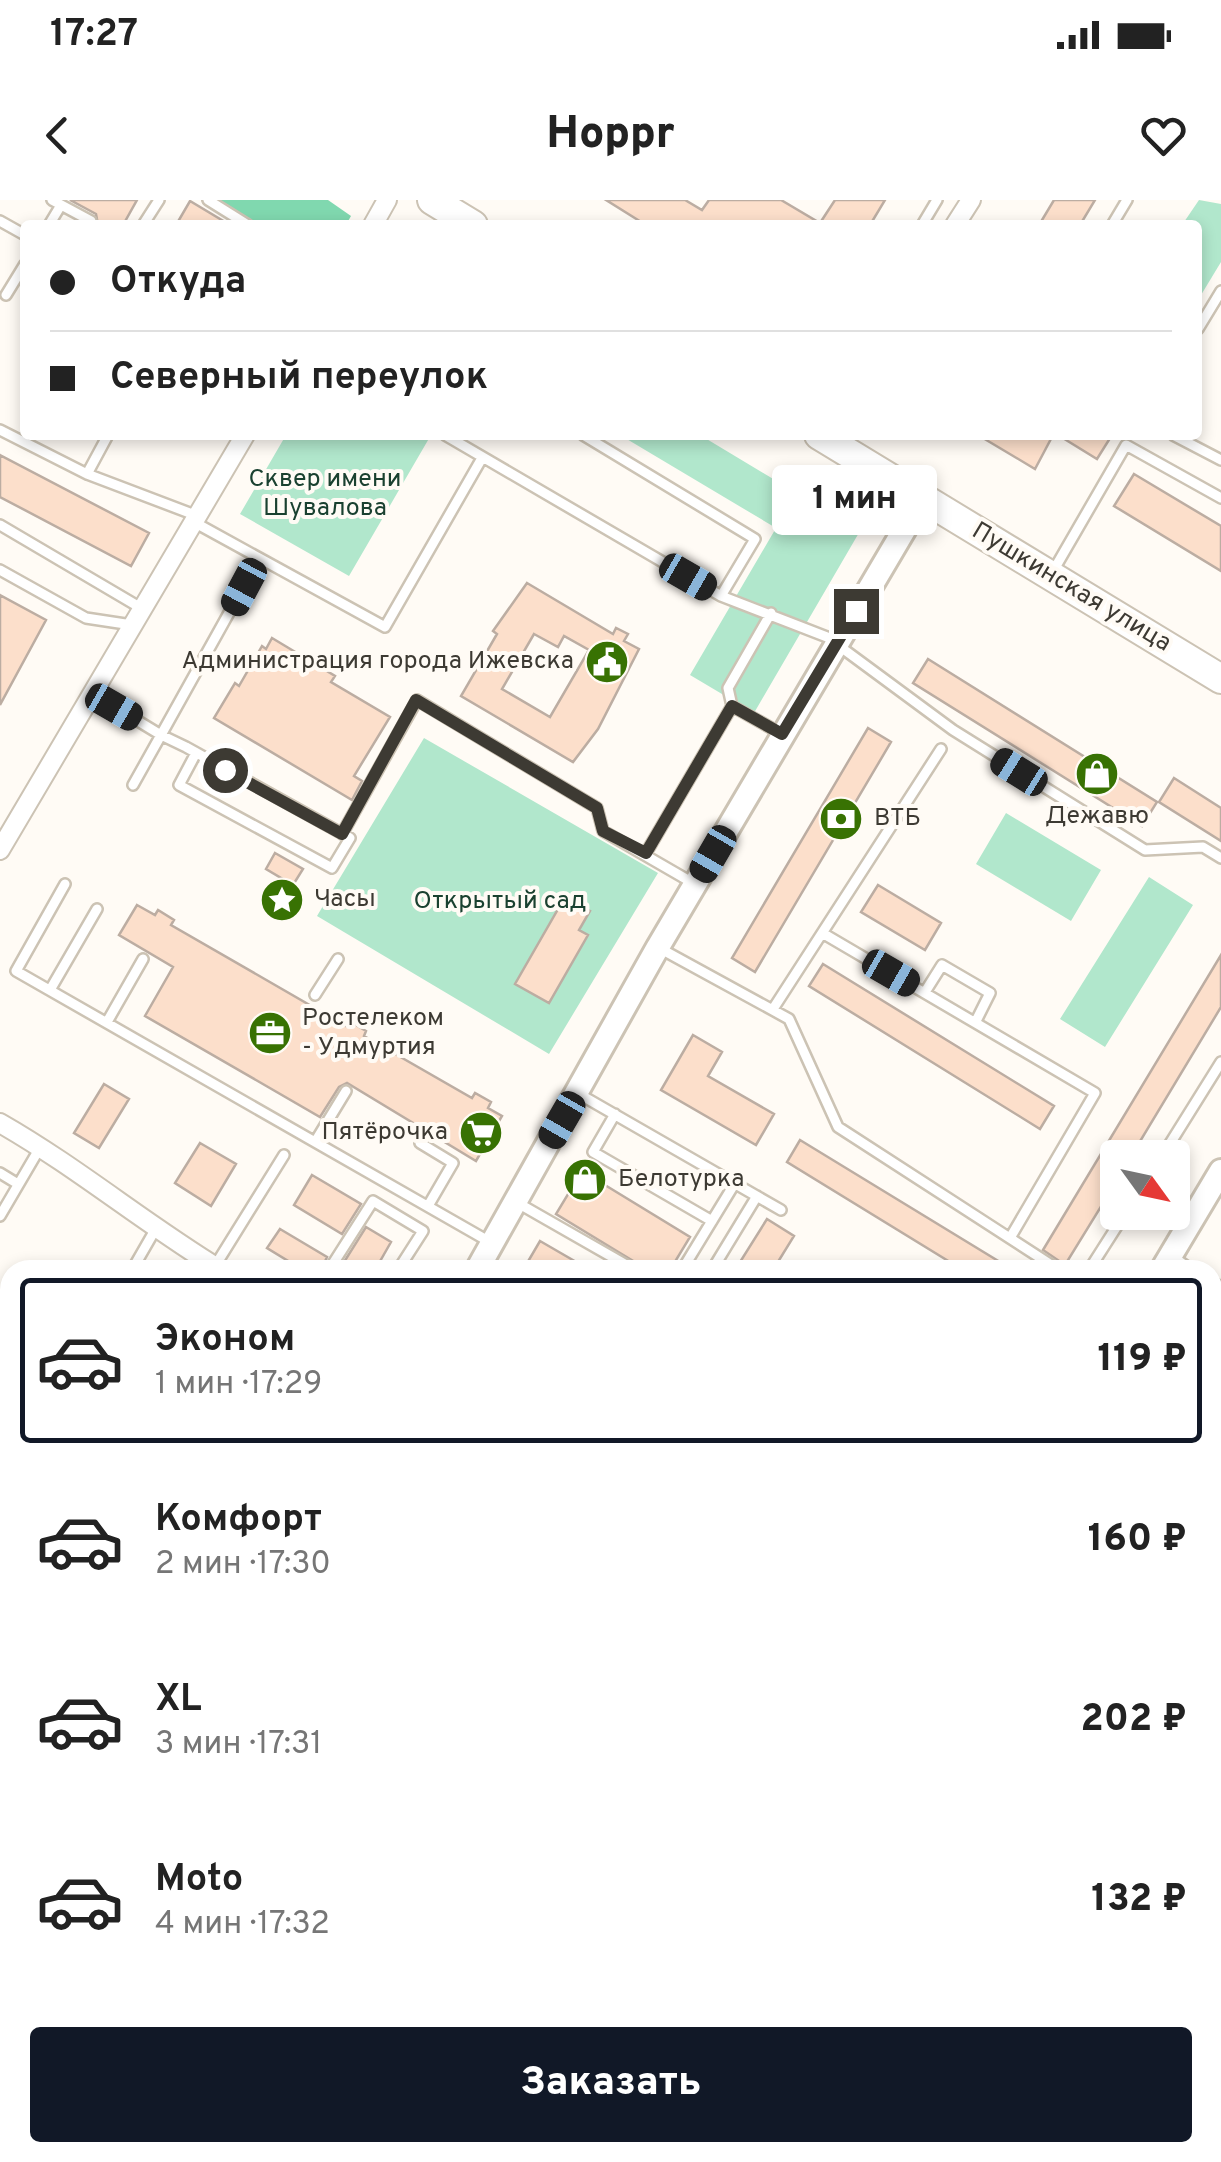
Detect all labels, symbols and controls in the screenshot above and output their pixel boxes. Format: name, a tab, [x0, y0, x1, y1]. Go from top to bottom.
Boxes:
text: 17:27	[50, 11, 138, 60]
text: Hoppr	[546, 107, 675, 164]
icon: back	[30, 108, 85, 163]
icon: heart	[1136, 108, 1191, 163]
text: Откуда	[110, 258, 246, 307]
text: Северный переулок	[110, 354, 488, 403]
park label: Сквер имени Шувалова	[248, 464, 402, 525]
callout: 1 мин	[774, 466, 938, 536]
text: 1 мин	[812, 480, 897, 520]
street label: Пушкинская улица	[965, 516, 1177, 660]
car	[655, 549, 721, 605]
car	[217, 553, 271, 621]
route end	[834, 589, 879, 634]
public building icon: Администрация города Ижевска	[584, 639, 630, 685]
place label: Администрация города Ижевска	[182, 646, 574, 678]
car	[81, 679, 147, 735]
car	[986, 743, 1052, 801]
route start	[203, 748, 248, 793]
shop icon: Дежавю	[1074, 751, 1120, 797]
bank icon: ВТБ	[818, 796, 864, 842]
place label: Дежавю	[1045, 801, 1149, 833]
place label: ВТБ	[874, 803, 921, 835]
car	[685, 821, 741, 887]
place icon: Часы	[259, 877, 305, 923]
place label: Часы	[314, 884, 376, 916]
park label: Открытый сад	[414, 886, 586, 918]
car	[858, 945, 924, 1001]
place label: Ростелеком - Удмуртия	[302, 1003, 444, 1064]
office icon: Ростелеком - Удмуртия	[247, 1010, 293, 1056]
car	[534, 1087, 590, 1153]
supermarket icon: Пятёрочка	[458, 1110, 504, 1156]
place label: Пятёрочка	[322, 1117, 448, 1149]
north arrow	[1100, 1140, 1190, 1230]
map controls	[1100, 1140, 1190, 1230]
shop icon: Белотурка	[562, 1157, 608, 1203]
place label: Белотурка	[618, 1164, 745, 1196]
icon: car	[35, 1316, 125, 1406]
text: Эконом	[155, 1316, 295, 1365]
text: 119 ₽	[1097, 1336, 1187, 1385]
text: 1 мин · 17:29	[155, 1365, 322, 1405]
icon: car	[35, 1496, 125, 1586]
text: Комфорт	[155, 1496, 322, 1545]
text: 160 ₽	[1088, 1516, 1187, 1565]
text: 2 мин · 17:30	[155, 1545, 331, 1585]
icon: car	[35, 1676, 125, 1766]
text: XL	[155, 1676, 202, 1725]
text: 202 ₽	[1080, 1696, 1187, 1745]
text: 3 мин · 17:31	[155, 1725, 322, 1765]
icon: car	[35, 1856, 125, 1946]
text: Moto	[155, 1856, 243, 1905]
text: 132 ₽	[1091, 1876, 1187, 1925]
text: 4 мин · 17:32	[155, 1905, 330, 1945]
button: Заказать	[30, 2027, 1192, 2142]

